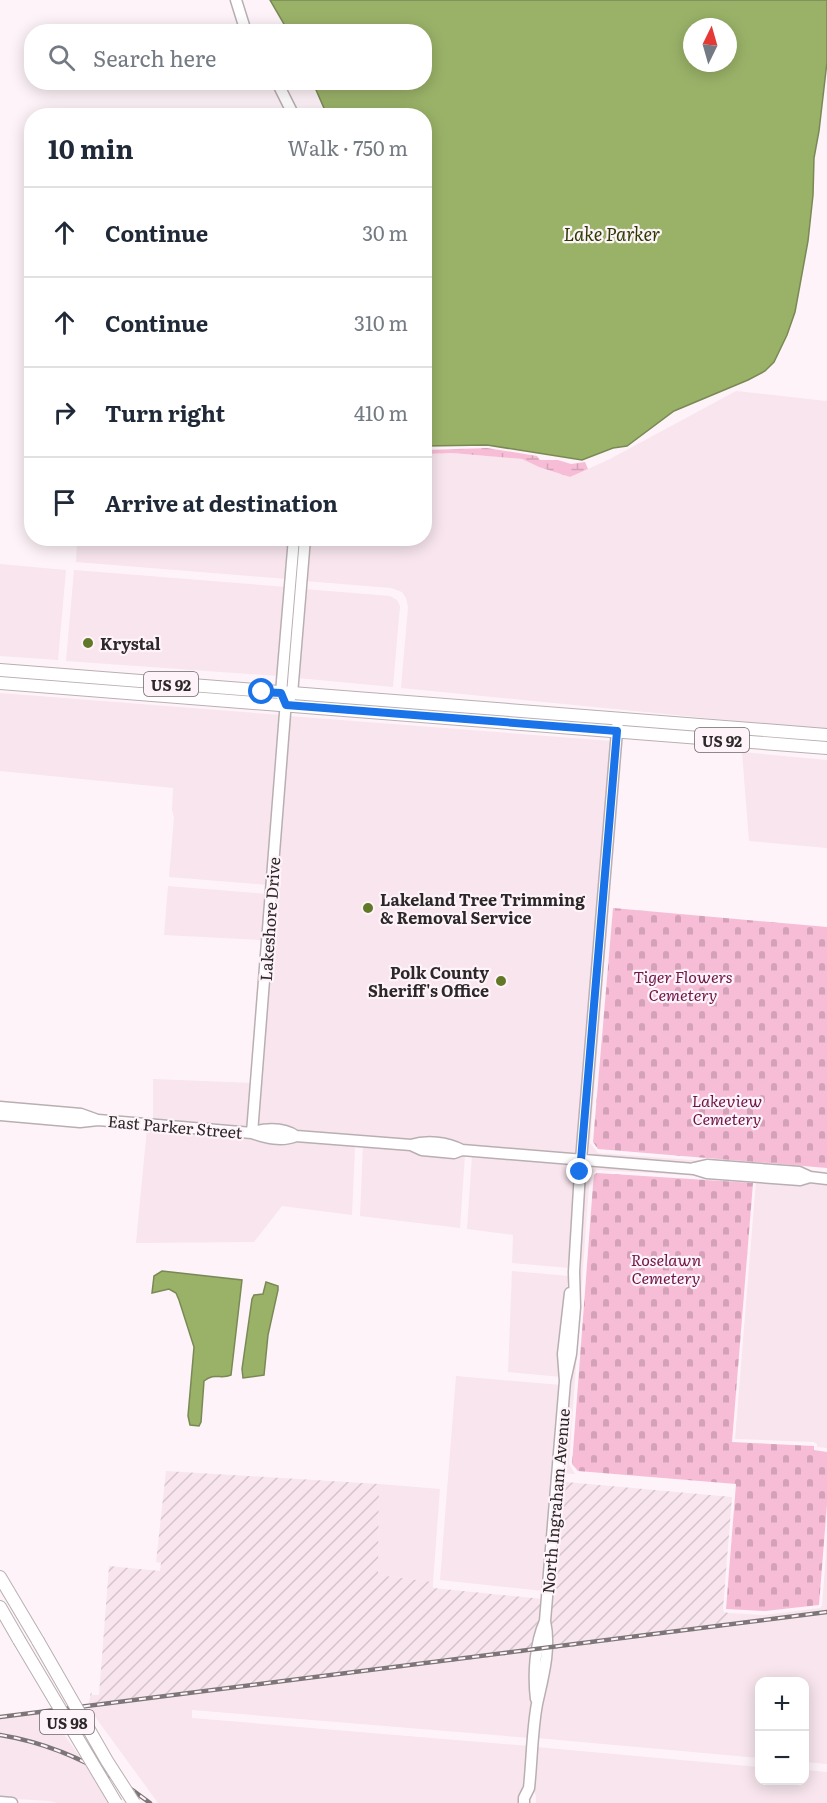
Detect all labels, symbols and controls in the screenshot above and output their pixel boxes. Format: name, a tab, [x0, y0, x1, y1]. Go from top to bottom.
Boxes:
north arrow	[683, 18, 737, 72]
search box	[24, 24, 432, 90]
icon: search	[45, 41, 78, 74]
text: Search here	[93, 41, 216, 74]
text: 10 min	[48, 128, 133, 167]
text: Walk · 750 m	[287, 132, 408, 162]
icon: ahead	[48, 216, 81, 249]
text: Continue	[105, 216, 208, 249]
text: 30 m	[362, 217, 408, 247]
water label: Lake Parker	[564, 220, 660, 247]
icon: ahead	[48, 306, 81, 339]
text: Continue	[105, 306, 208, 339]
text: 310 m	[354, 307, 408, 337]
icon: right	[48, 396, 81, 429]
text: Turn right	[105, 396, 225, 429]
text: 410 m	[354, 397, 408, 427]
icon: arrive	[48, 486, 81, 519]
text: Arrive at destination	[105, 486, 338, 519]
place label: Krystal	[100, 631, 161, 655]
marker: Krystal	[81, 636, 95, 650]
road number: US 92	[144, 672, 198, 696]
route start	[248, 678, 274, 704]
road number: US 92	[695, 728, 749, 752]
street label: Lakeshore Drive	[253, 856, 285, 982]
place label: Lakeland Tree Trimming & Removal Service	[380, 887, 585, 929]
marker: Lakeland Tree Trimming & Removal Service	[361, 901, 375, 915]
place label: Polk County Sheriff's Office	[368, 960, 489, 1002]
park label: Tiger Flowers Cemetery	[634, 964, 732, 1006]
marker: Polk County Sheriff's Office	[494, 974, 508, 988]
park label: Lakeview Cemetery	[692, 1088, 762, 1130]
street label: East Parker Street	[107, 1108, 244, 1144]
route end	[566, 1158, 592, 1184]
park label: Roselawn Cemetery	[631, 1247, 702, 1289]
street label: North Ingraham Avenue	[535, 1407, 575, 1595]
map controls	[755, 1677, 809, 1785]
button: +	[755, 1677, 809, 1731]
road number: US 98	[40, 1710, 94, 1734]
button: −	[755, 1731, 809, 1785]

